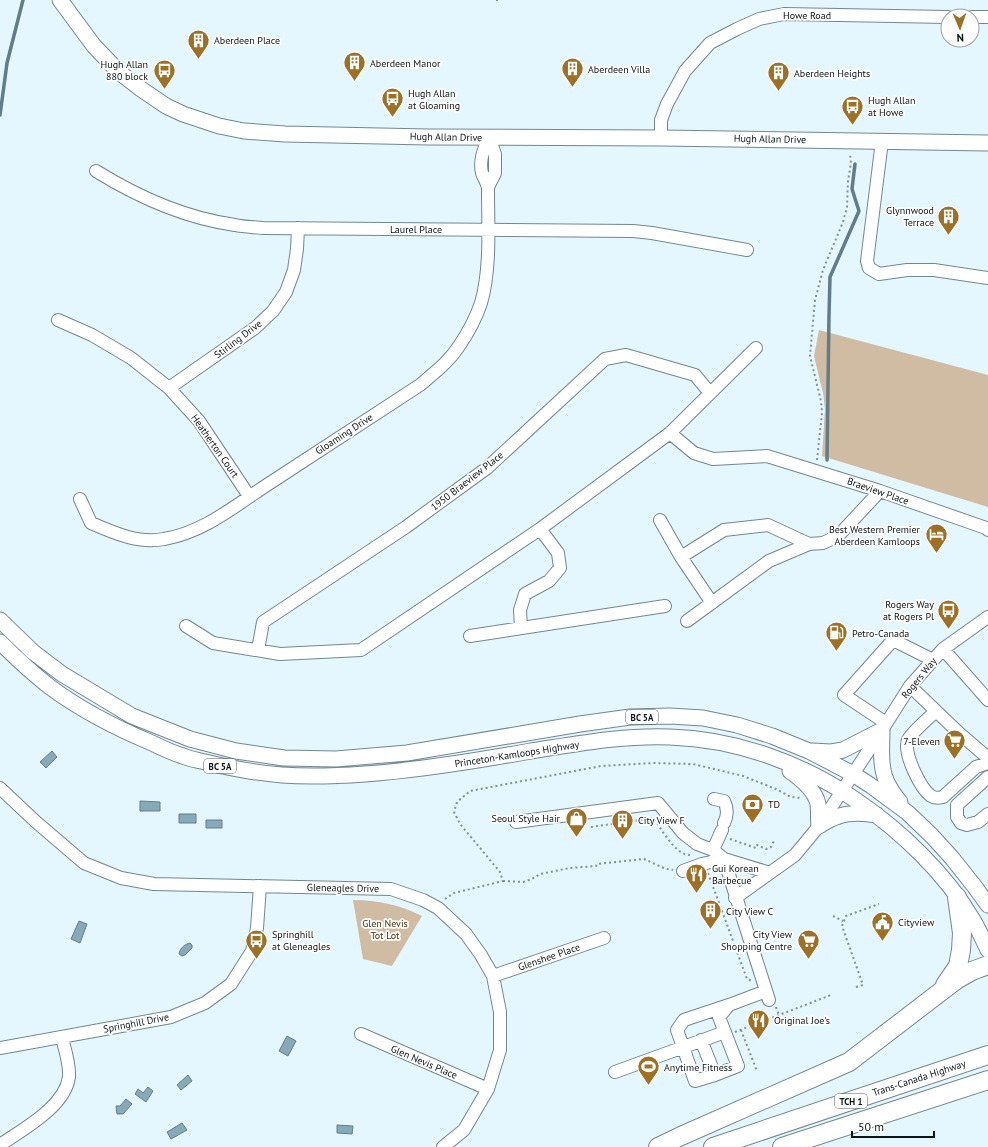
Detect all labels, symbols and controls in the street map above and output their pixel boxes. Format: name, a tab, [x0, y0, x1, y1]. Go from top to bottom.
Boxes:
north arrow	[940, 8, 980, 48]
street label: Howe Road	[783, 9, 831, 22]
building icon: Aberdeen Place	[185, 27, 211, 60]
text: N	[956, 31, 964, 45]
place label: Aberdeen Place	[214, 34, 280, 47]
building icon: Aberdeen Manor	[342, 50, 368, 83]
building icon: Aberdeen Villa	[560, 56, 586, 89]
bus stop icon: Hugh Allan 880 block	[151, 57, 177, 90]
place label: Aberdeen Manor	[370, 57, 441, 70]
place label: Hugh Allan 880 block	[101, 58, 148, 83]
building icon: Aberdeen Heights	[765, 60, 791, 93]
place label: Aberdeen Villa	[588, 63, 650, 76]
place label: Aberdeen Heights	[794, 67, 870, 80]
bus stop icon: Hugh Allan at Gloaming	[380, 86, 406, 119]
place label: Hugh Allan at Gloaming	[408, 87, 460, 112]
bus stop icon: Hugh Allan at Howe	[839, 93, 865, 126]
place label: Hugh Allan at Howe	[868, 94, 915, 119]
street label: Hugh Allan Drive	[410, 130, 482, 144]
street label: Hugh Allan Drive	[734, 132, 806, 146]
building icon: Glynnwood Terrace	[936, 203, 962, 236]
place label: Glynnwood Terrace	[886, 204, 934, 229]
street label: Laurel Place	[390, 223, 442, 236]
street label: Stirling Drive	[212, 317, 264, 361]
street label: Gloaming Drive	[313, 411, 375, 457]
street label: Heatherton Court	[188, 412, 242, 481]
street label: 1950 Braeview Place	[428, 449, 506, 513]
street label: Braeview Place	[846, 474, 910, 508]
hotel icon: Best Western Premier Aberdeen Kamloops	[923, 522, 949, 555]
place label: Best Western Premier Aberdeen Kamloops	[829, 523, 921, 548]
bus stop icon: Rogers Way at Rogers Pl	[936, 597, 962, 630]
place label: Rogers Way at Rogers Pl	[883, 598, 934, 623]
fuel station icon: Petro-Canada	[824, 620, 850, 653]
place label: Petro-Canada	[852, 627, 909, 640]
street label: Rogers Way	[899, 655, 940, 701]
road number: BC 5A	[626, 710, 658, 724]
supermarket icon: 7-Eleven	[942, 728, 968, 761]
place label: 7-Eleven	[903, 735, 940, 748]
street label: Princeton-Kamloops Highway	[454, 738, 581, 770]
road number: BC 5A	[204, 759, 236, 773]
bank icon: TD	[740, 791, 766, 824]
place label: TD	[768, 798, 780, 811]
shop icon: Seoul Style Hair	[563, 805, 589, 838]
building icon: City View F	[610, 807, 636, 840]
place label: Seoul Style Hair	[492, 812, 561, 825]
place label: City View F	[638, 814, 685, 827]
restaurant icon: Gui Korean Barbecue	[684, 861, 710, 894]
place label: Gui Korean Barbecue	[712, 862, 759, 887]
street label: Gleneagles Drive	[307, 881, 379, 895]
building icon: City View C	[697, 898, 723, 931]
place label: City View C	[726, 905, 774, 918]
public building icon: Cityview	[869, 909, 895, 942]
place label: Cityview	[898, 916, 935, 929]
park label: Glen Nevis Tot Lot	[362, 917, 408, 942]
bus stop icon: Springhill at Gleneagles	[244, 927, 270, 960]
supermarket icon: City View Shopping Centre	[795, 927, 821, 960]
place label: Springhill at Gleneagles	[272, 928, 330, 953]
place label: City View Shopping Centre	[721, 928, 793, 953]
street label: Glenshee Place	[516, 940, 582, 974]
restaurant icon: Original Joe's	[745, 1007, 771, 1040]
street label: Springhill Drive	[102, 1010, 170, 1036]
place label: Original Joe's	[774, 1014, 830, 1027]
street label: Glen Nevis Place	[389, 1042, 459, 1082]
sports icon: Anytime Fitness	[635, 1054, 661, 1087]
street label: Trans-Canada Highway	[871, 1057, 968, 1099]
place label: Anytime Fitness	[664, 1061, 732, 1074]
road number: TCH 1	[835, 1094, 867, 1108]
scale bar	[852, 1113, 934, 1139]
text: 50 m	[858, 1119, 884, 1134]

